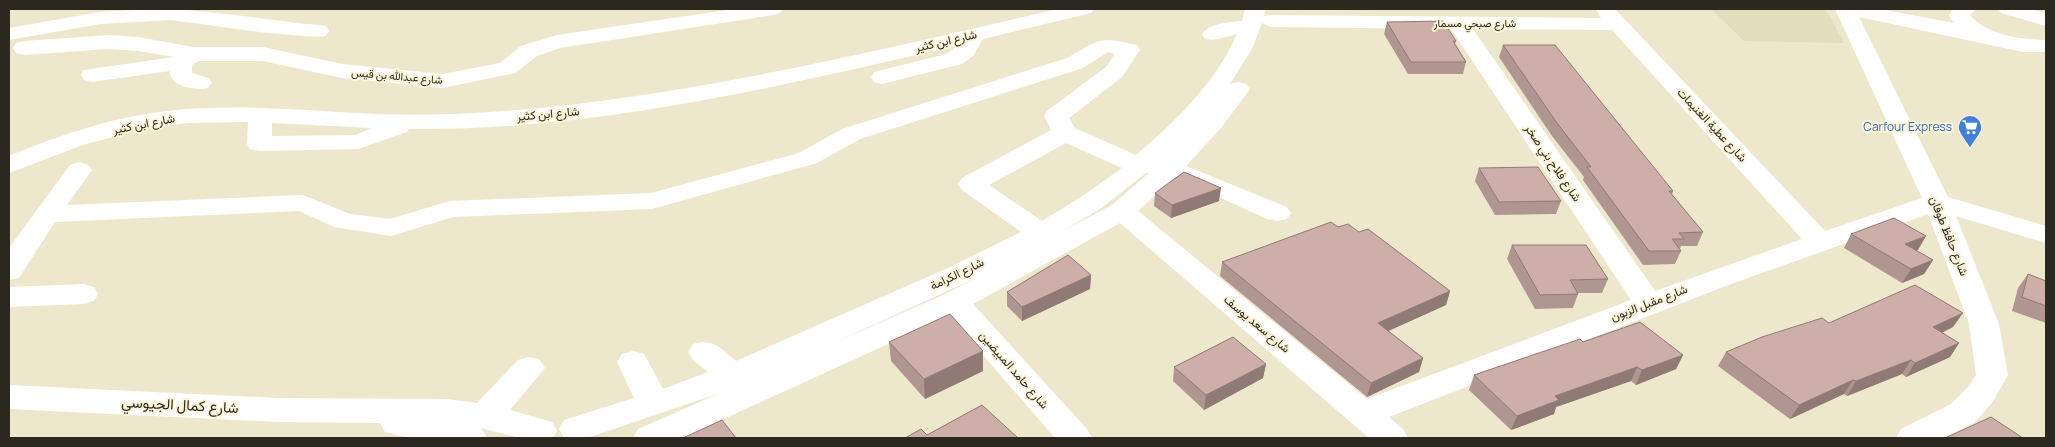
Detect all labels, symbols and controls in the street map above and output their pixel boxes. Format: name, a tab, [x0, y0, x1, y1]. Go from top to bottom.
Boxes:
street label: شارع صبحي مسمار	[1433, 15, 1516, 33]
street label: شارع ابن كثير	[912, 25, 979, 57]
street label: شارع عبدالله بن قيس	[351, 64, 444, 88]
street label: شارع عطية الغنيمات	[1673, 84, 1751, 166]
street label: شارع ابن كثير	[515, 102, 580, 126]
street label: شارع ابن كثير	[110, 109, 177, 139]
supermarket icon: Carfour Express	[1957, 114, 1983, 148]
place label: Carfour Express	[1863, 118, 1952, 135]
street label: شارع فلاح بني صخر	[1519, 120, 1586, 206]
street label: شارع حافظ طوقان	[1925, 193, 1973, 279]
street label: شارع الكرامة	[927, 253, 987, 295]
street label: شارع مقبل الزبون	[1608, 280, 1690, 326]
street label: شارع سعد يوسف	[1220, 291, 1294, 357]
street label: شارع حامد المبيضين	[975, 327, 1053, 413]
street label: شارع كمال الجيوسي	[121, 391, 239, 421]

